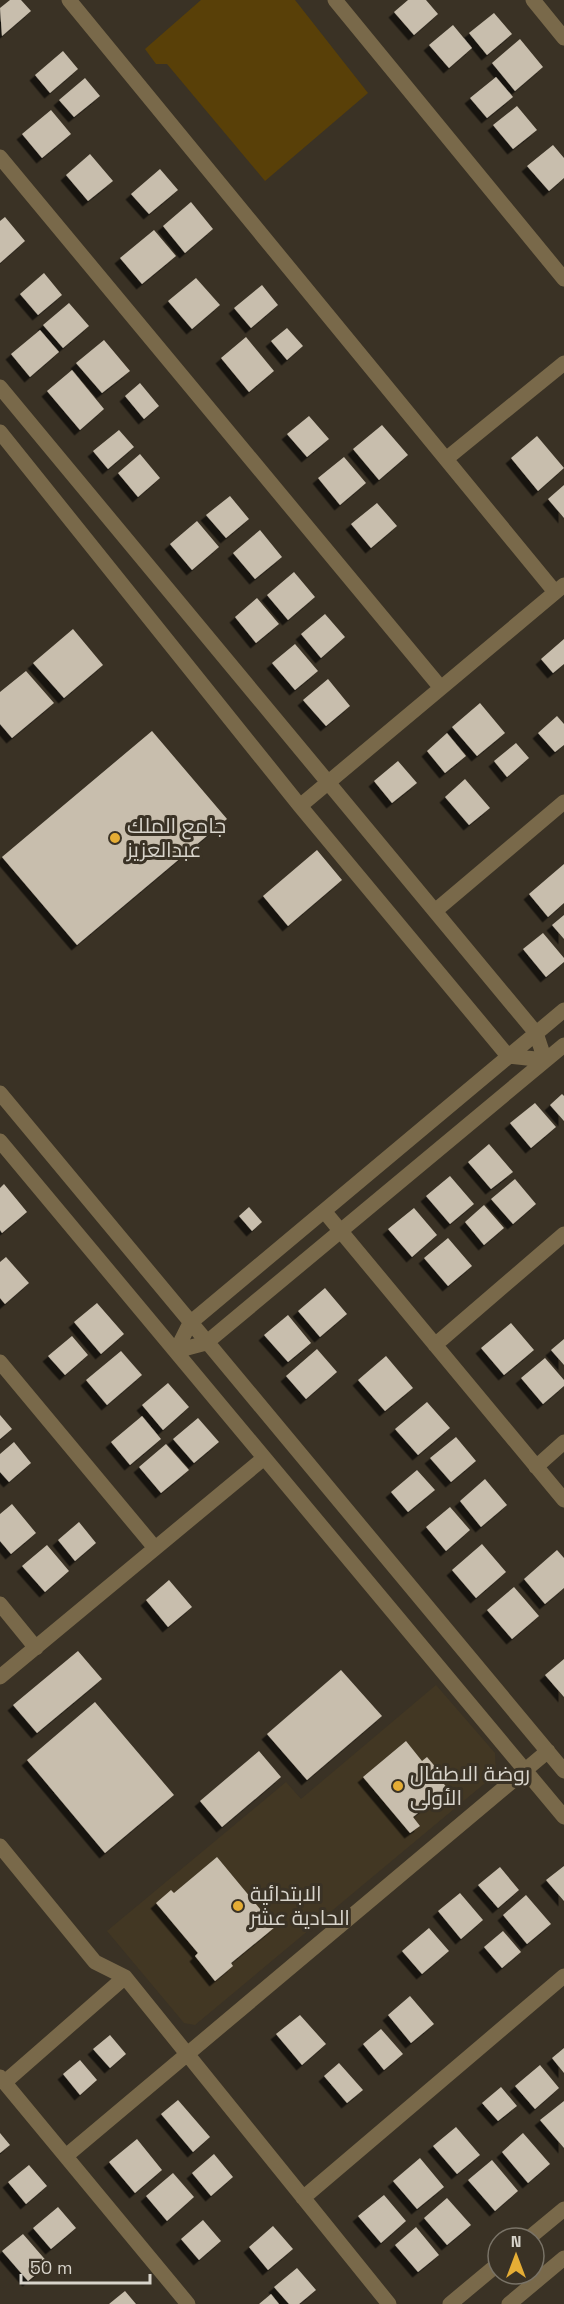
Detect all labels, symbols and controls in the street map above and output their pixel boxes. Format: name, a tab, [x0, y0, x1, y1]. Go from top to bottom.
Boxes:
place label: جامع الملك عبدالعزيز	[126, 812, 226, 863]
marker: جامع الملك عبدالعزيز	[108, 831, 122, 845]
place label: روضة الاطفال الأولى	[410, 1760, 530, 1811]
marker: روضة الاطفال الأولى	[391, 1779, 405, 1793]
place label: الابتدائية الحادية عشر	[249, 1880, 350, 1931]
marker: الابتدائية الحادية عشر	[231, 1899, 245, 1913]
north arrow	[486, 2226, 546, 2286]
text: N	[511, 2231, 521, 2252]
scale bar	[21, 2247, 150, 2285]
text: 50 m	[30, 2256, 72, 2279]

